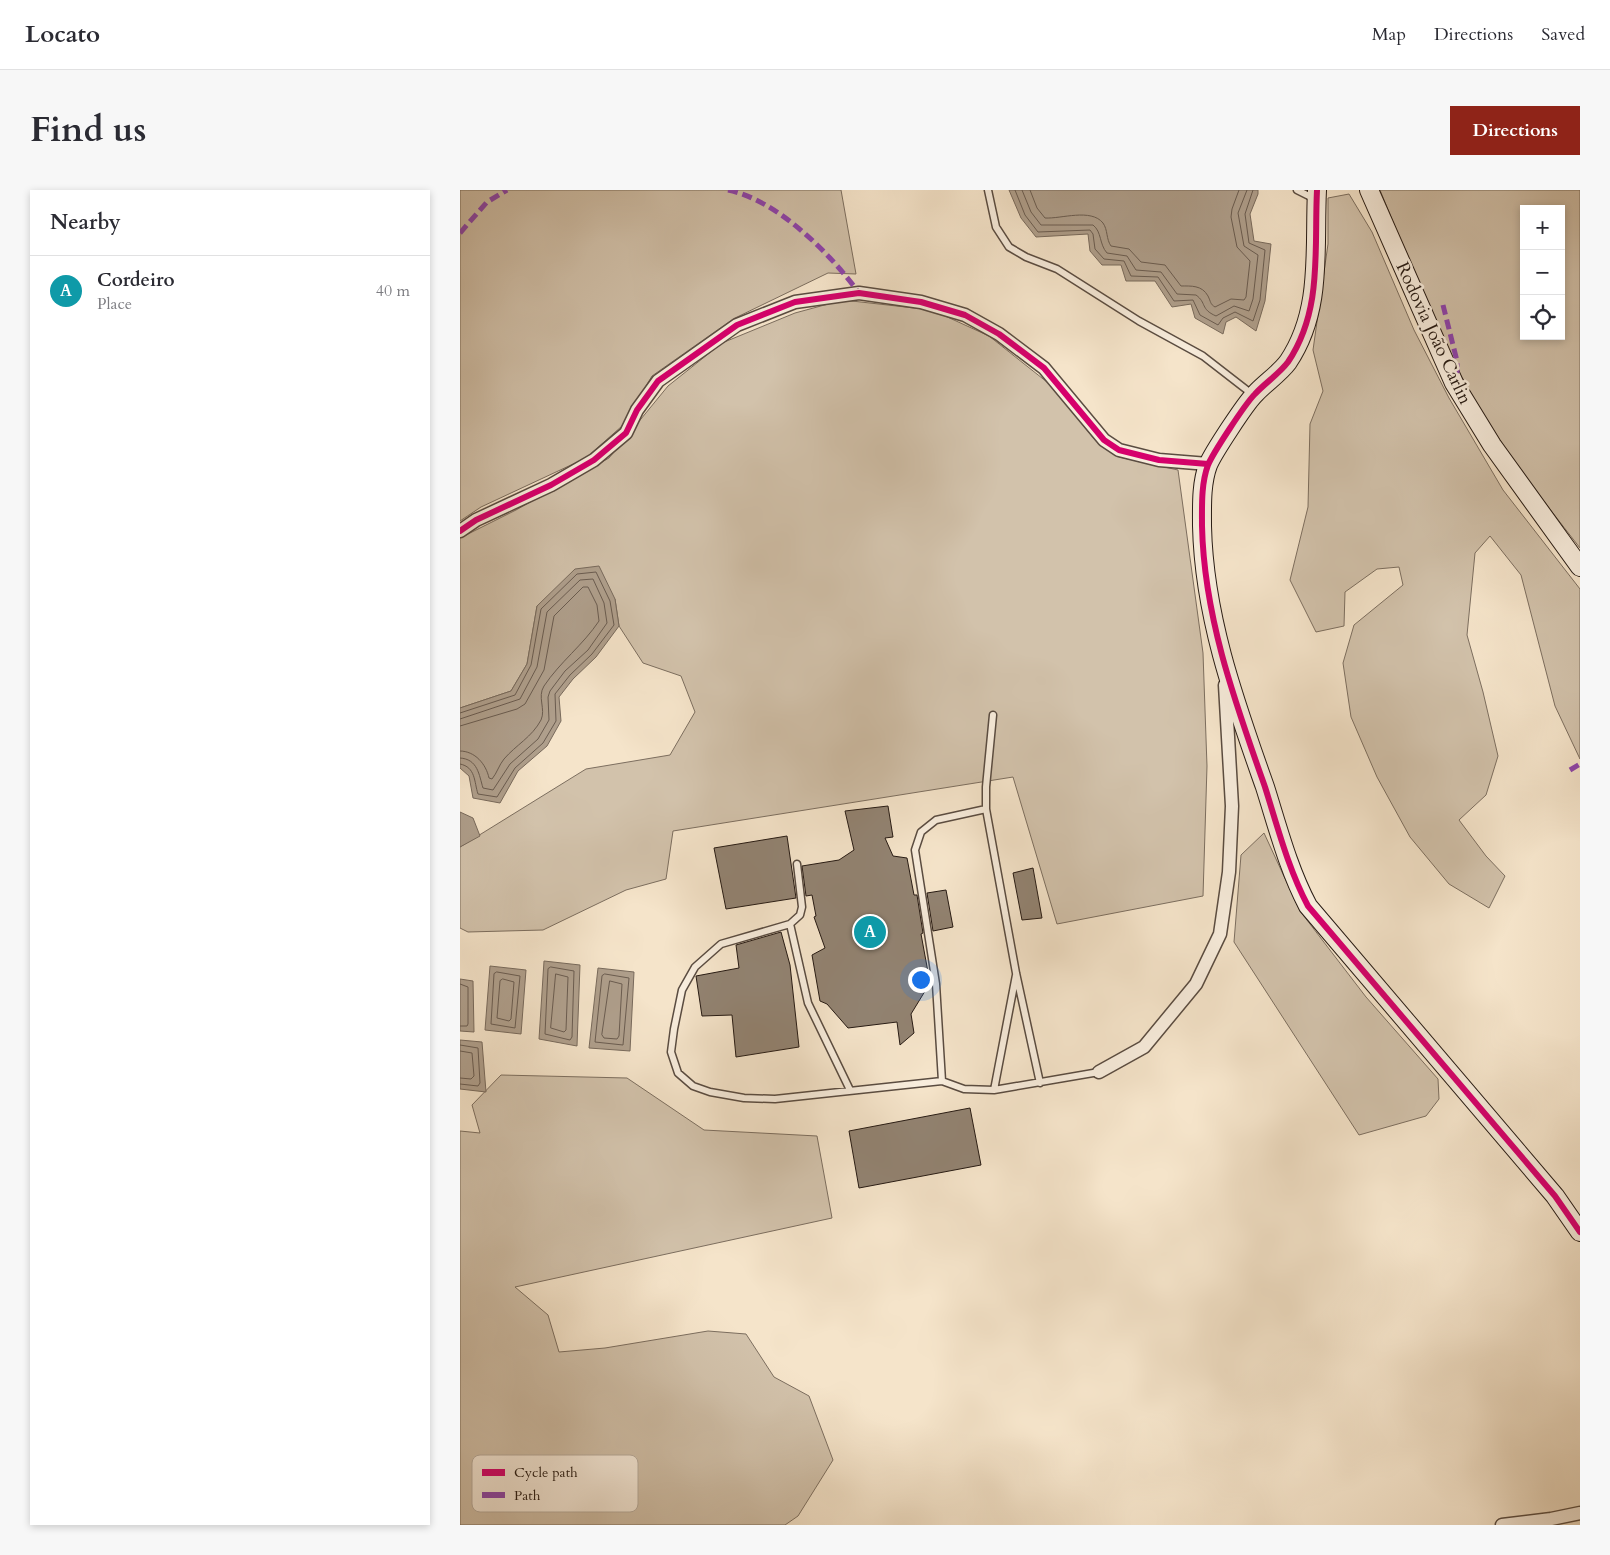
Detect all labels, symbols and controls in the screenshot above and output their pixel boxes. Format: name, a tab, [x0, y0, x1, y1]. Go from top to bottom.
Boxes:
text: Locato	[25, 18, 100, 51]
text: Map	[1372, 22, 1406, 47]
text: Directions	[1434, 22, 1513, 47]
text: Saved	[1541, 22, 1585, 47]
text: Find us	[30, 106, 146, 154]
button: Directions	[1450, 106, 1580, 155]
map controls	[1520, 205, 1565, 340]
button: +	[1520, 205, 1565, 250]
text: Nearby	[50, 208, 121, 237]
button: −	[1520, 250, 1565, 295]
street label: Rodovia João Carlin	[1390, 258, 1478, 409]
text: Cordeiro	[97, 267, 175, 293]
text: A	[60, 280, 72, 302]
text: 40 m	[376, 280, 410, 302]
text: Place	[97, 293, 132, 315]
button: locate	[1520, 295, 1565, 340]
pin: A	[854, 913, 886, 951]
your location	[908, 967, 934, 993]
legend	[472, 1455, 638, 1512]
text: Cycle path	[514, 1463, 578, 1482]
text: Path	[514, 1486, 541, 1505]

